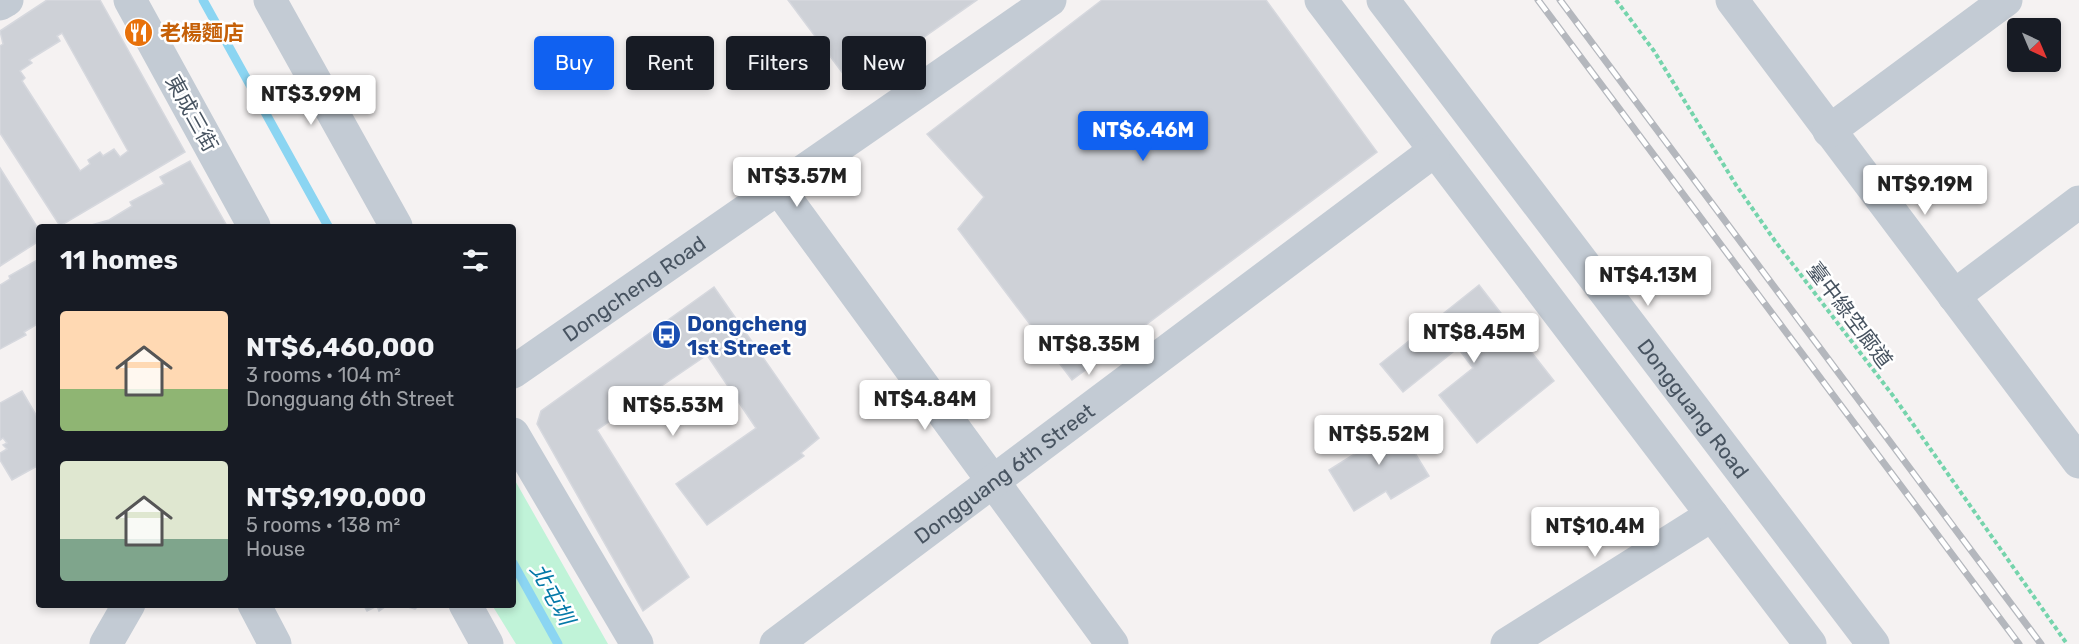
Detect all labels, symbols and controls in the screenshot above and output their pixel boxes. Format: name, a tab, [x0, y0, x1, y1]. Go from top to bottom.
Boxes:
restaurant icon: 老楊麵店	[123, 16, 155, 48]
north arrow	[2007, 18, 2061, 72]
map controls	[2007, 18, 2061, 72]
place label: 老楊麵店	[160, 20, 244, 45]
chip: Buy	[534, 36, 614, 90]
chip: Rent	[626, 36, 714, 90]
chip: Filters	[726, 36, 830, 90]
chip: New	[842, 36, 926, 90]
street label: 東成三街	[161, 70, 223, 156]
pin: NT$3.99M	[249, 75, 373, 126]
text: NT$3.99M	[261, 82, 361, 106]
pin: NT$6.46M	[1081, 111, 1205, 162]
text: NT$6.46M	[1092, 118, 1194, 142]
pin: NT$3.57M	[735, 157, 859, 208]
text: NT$3.57M	[747, 164, 847, 188]
pin: NT$9.19M	[1863, 165, 1987, 216]
text: NT$9.19M	[1877, 172, 1973, 196]
street label: Dongcheng Road	[558, 230, 710, 346]
icon: filters	[459, 244, 492, 277]
text: 11 homes	[60, 245, 178, 276]
pin: NT$4.13M	[1586, 256, 1710, 307]
street label: 臺中綠空廊道	[1802, 257, 1898, 373]
text: NT$4.13M	[1599, 263, 1697, 287]
place label: Dongcheng 1st Street	[687, 311, 807, 360]
pin: NT$8.45M	[1412, 313, 1536, 364]
bus stop icon: Dongcheng 1st Street	[650, 319, 682, 351]
text: NT$8.45M	[1423, 320, 1525, 344]
pin: NT$8.35M	[1027, 325, 1151, 376]
text: NT$6,460,000	[246, 332, 435, 363]
text: NT$8.35M	[1038, 332, 1140, 356]
street label: Dongguang Road	[1633, 334, 1755, 483]
icon: home	[108, 335, 180, 407]
text: 3 rooms · 104 m²	[246, 363, 401, 387]
pin: NT$4.84M	[863, 380, 987, 431]
pin: NT$5.53M	[611, 386, 735, 437]
text: Dongguang 6th Street	[246, 387, 454, 411]
text: NT$4.84M	[873, 387, 977, 411]
text: NT$5.53M	[622, 393, 724, 417]
street label: Dongguang 6th Street	[909, 398, 1099, 549]
pin: NT$5.52M	[1317, 415, 1441, 466]
text: NT$5.52M	[1328, 422, 1430, 446]
text: NT$9,190,000	[246, 482, 426, 513]
icon: home	[108, 485, 180, 557]
pin: NT$10.4M	[1533, 507, 1657, 558]
text: 5 rooms · 138 m²	[246, 513, 400, 537]
text: NT$10.4M	[1545, 514, 1645, 538]
text: House	[246, 537, 305, 561]
water label: 北屯圳	[524, 559, 581, 632]

